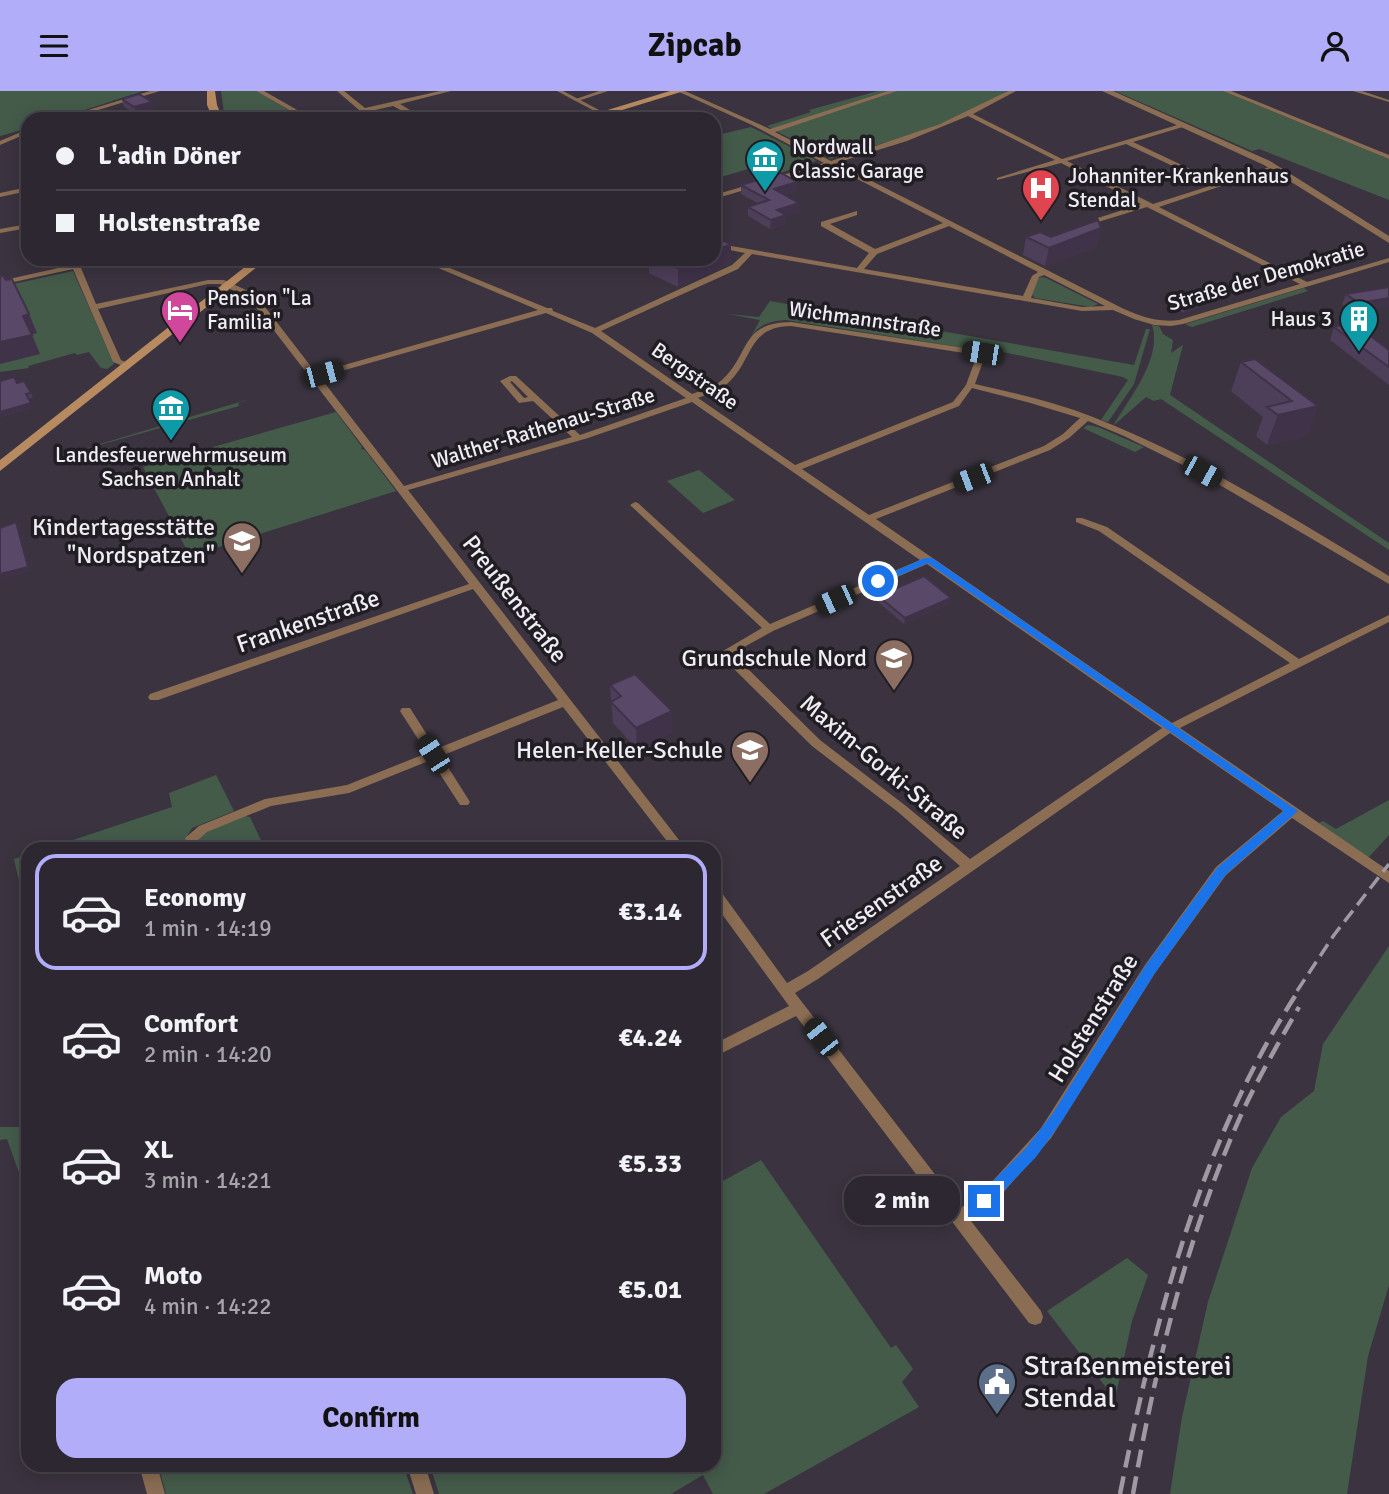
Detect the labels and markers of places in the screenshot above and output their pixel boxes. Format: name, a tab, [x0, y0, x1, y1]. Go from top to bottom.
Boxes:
place label: Nordwall Classic Garage	[792, 134, 924, 184]
museum icon: Nordwall Classic Garage	[744, 138, 786, 193]
place label: Johanniter-Krankenhaus Stendal	[1068, 163, 1289, 213]
hospital icon: Johanniter-Krankenhaus Stendal	[1020, 167, 1062, 222]
place label: Pension "La Familia"	[207, 285, 312, 335]
hotel icon: Pension "La Familia"	[159, 289, 201, 344]
building icon: Haus 3	[1338, 298, 1380, 353]
place label: Haus 3	[1271, 306, 1332, 332]
museum icon: Landesfeuerwehrmuseum Sachsen Anhalt	[150, 387, 192, 442]
place label: Landesfeuerwehrmuseum Sachsen Anhalt	[55, 442, 287, 492]
place label: Kindertagesstätte "Nordspatzen"	[32, 512, 215, 570]
school or university icon: Kindertagesstätte "Nordspatzen"	[221, 520, 263, 575]
school or university icon: Grundschule Nord	[873, 637, 915, 692]
place label: Grundschule Nord	[682, 643, 867, 673]
school or university icon: Helen-Keller-Schule	[729, 729, 771, 784]
place label: Helen-Keller-Schule	[516, 735, 723, 765]
place label: Straßenmeisterei Stendal	[1024, 1349, 1232, 1415]
public building icon: Straßenmeisterei Stendal	[976, 1361, 1018, 1416]

